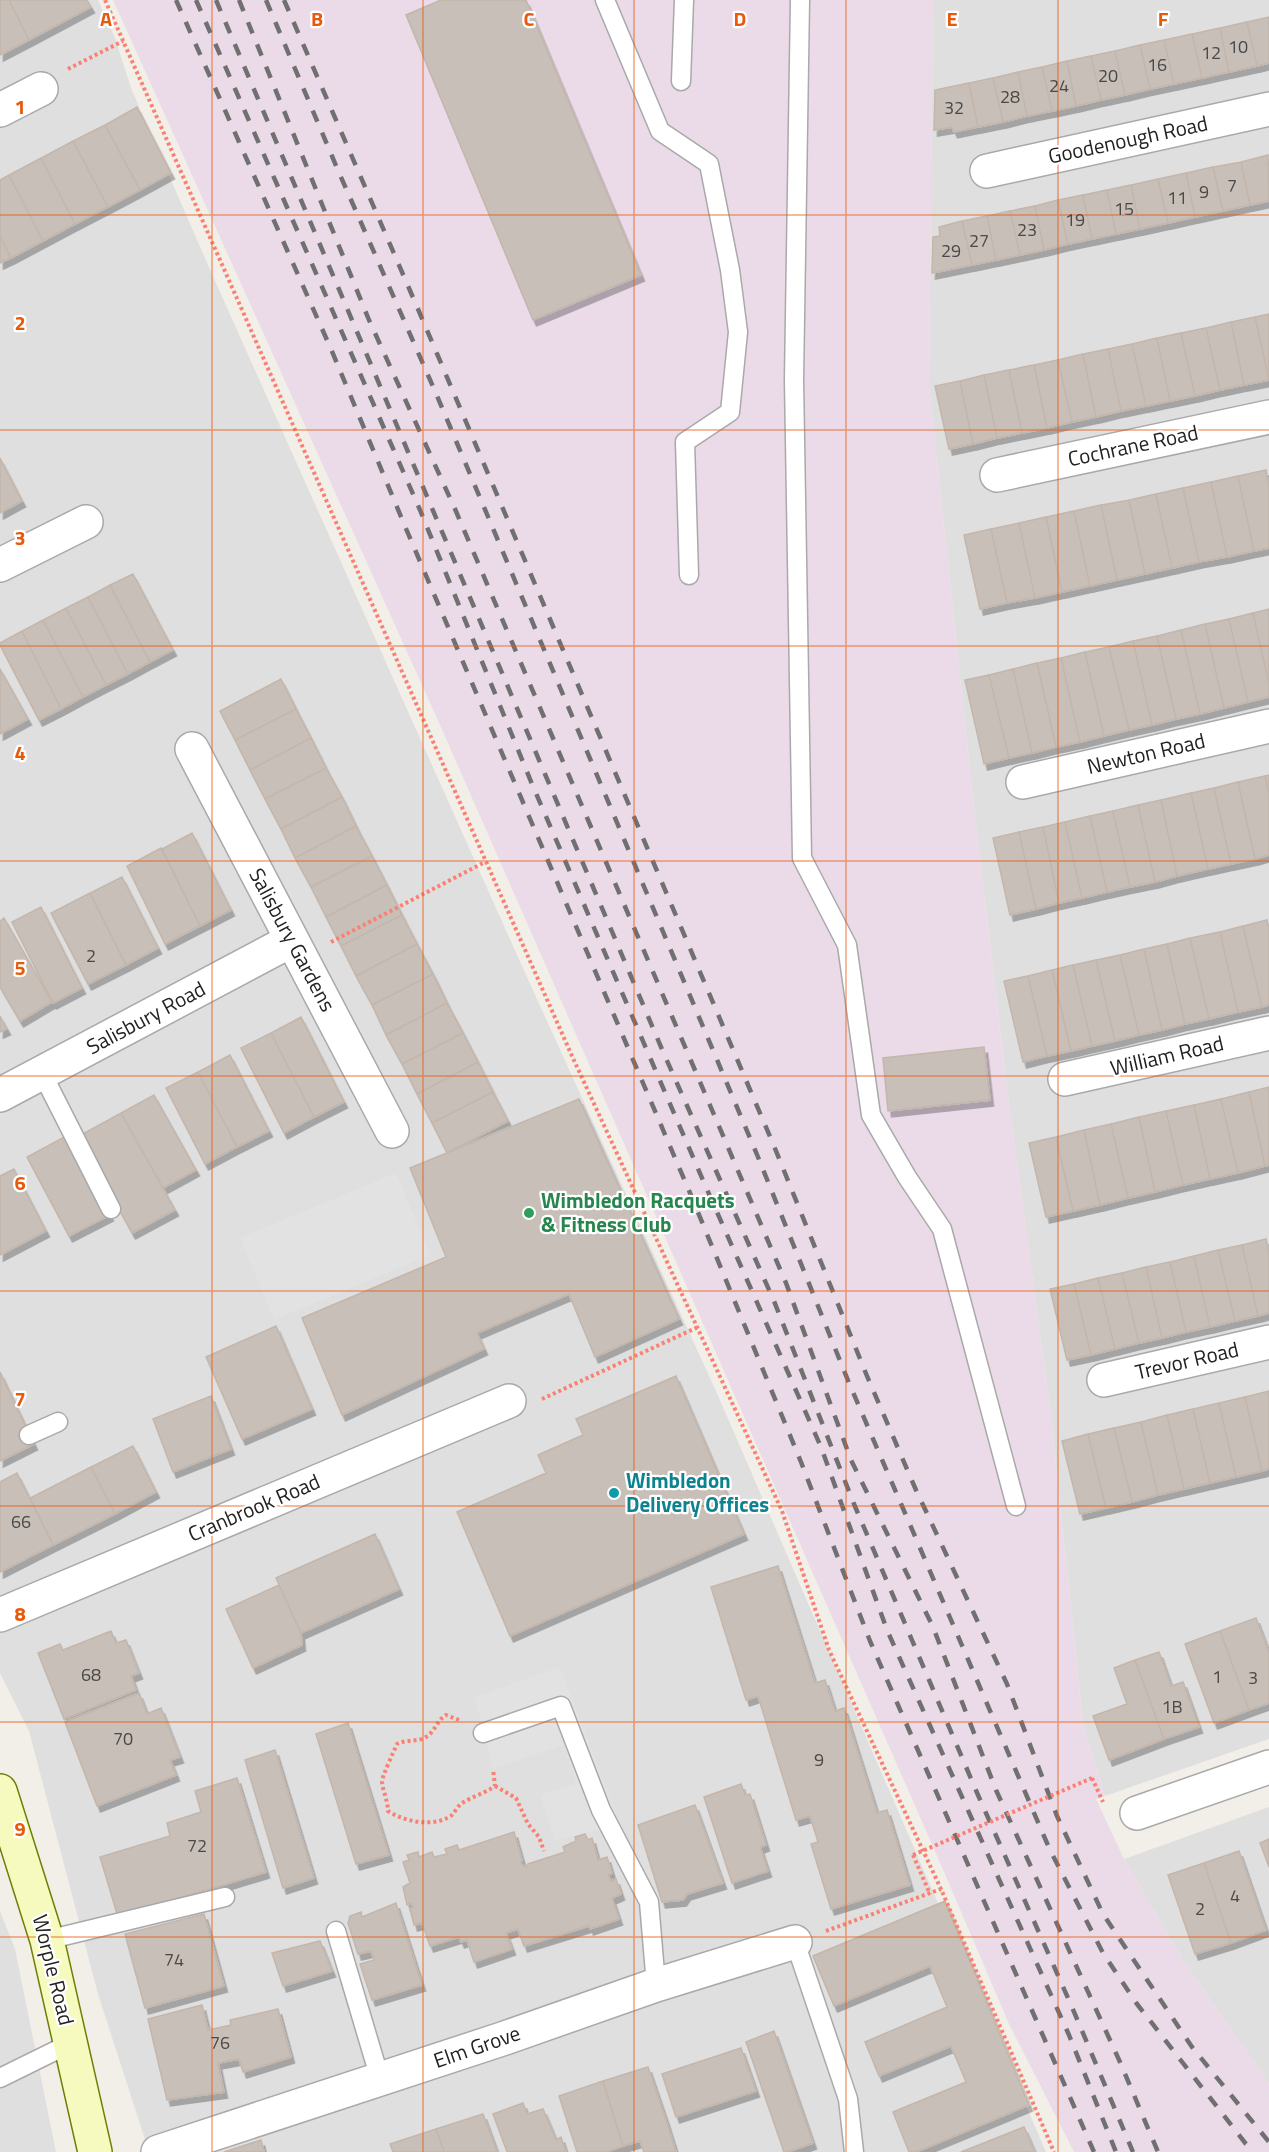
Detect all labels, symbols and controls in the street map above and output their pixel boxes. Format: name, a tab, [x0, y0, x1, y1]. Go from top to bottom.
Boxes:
text: A	[100, 3, 112, 34]
text: B	[311, 3, 323, 34]
text: C	[524, 3, 535, 34]
text: D	[734, 3, 746, 34]
text: E	[946, 3, 958, 34]
text: F	[1158, 3, 1169, 34]
house number: 10	[1228, 33, 1248, 60]
house number: 12	[1201, 39, 1221, 66]
house number: 16	[1147, 51, 1167, 78]
house number: 20	[1098, 62, 1118, 89]
house number: 24	[1049, 72, 1069, 99]
house number: 28	[1000, 83, 1020, 110]
text: 1	[14, 91, 26, 122]
house number: 32	[944, 94, 964, 121]
street label: Goodenough Road	[1045, 106, 1211, 172]
house number: 7	[1227, 172, 1237, 199]
house number: 9	[1199, 178, 1209, 205]
house number: 11	[1167, 184, 1187, 211]
house number: 15	[1114, 195, 1134, 222]
house number: 19	[1065, 206, 1085, 233]
house number: 23	[1017, 216, 1037, 243]
house number: 27	[969, 227, 989, 254]
house number: 29	[941, 237, 961, 264]
text: 2	[14, 307, 26, 338]
street label: Cochrane Road	[1065, 416, 1201, 474]
text: 3	[14, 522, 26, 553]
street label: Newton Road	[1084, 724, 1208, 782]
text: 4	[14, 737, 26, 768]
street label: Salisbury Gardens	[242, 862, 344, 1017]
house number: 2	[86, 942, 96, 969]
text: 5	[14, 952, 26, 983]
street label: Salisbury Road	[80, 972, 211, 1062]
street label: William Road	[1107, 1026, 1227, 1084]
text: 6	[14, 1167, 26, 1198]
place label: Wimbledon Racquets & Fitness Club	[541, 1184, 735, 1240]
marker: Wimbledon Racquets & Fitness Club	[522, 1206, 536, 1220]
street label: Trevor Road	[1132, 1333, 1242, 1387]
text: 7	[14, 1383, 26, 1414]
place label: Wimbledon Delivery Offices	[626, 1464, 769, 1520]
street label: Cranbrook Road	[183, 1465, 325, 1549]
marker: Wimbledon Delivery Offices	[607, 1486, 621, 1500]
house number: 66	[11, 1508, 31, 1535]
text: 8	[14, 1598, 26, 1629]
house number: 68	[81, 1661, 101, 1688]
house number: 1	[1212, 1663, 1222, 1690]
house number: 3	[1248, 1664, 1258, 1691]
house number: 1B	[1161, 1693, 1183, 1720]
house number: 70	[113, 1725, 133, 1752]
house number: 9	[814, 1746, 824, 1773]
text: 9	[14, 1813, 26, 1844]
house number: 72	[187, 1832, 207, 1859]
house number: 4	[1230, 1882, 1240, 1909]
house number: 2	[1195, 1895, 1205, 1922]
street label: Worple Road	[25, 1911, 83, 2029]
house number: 74	[164, 1946, 184, 1973]
street label: Elm Grove	[429, 2016, 524, 2076]
house number: 76	[210, 2029, 230, 2056]

